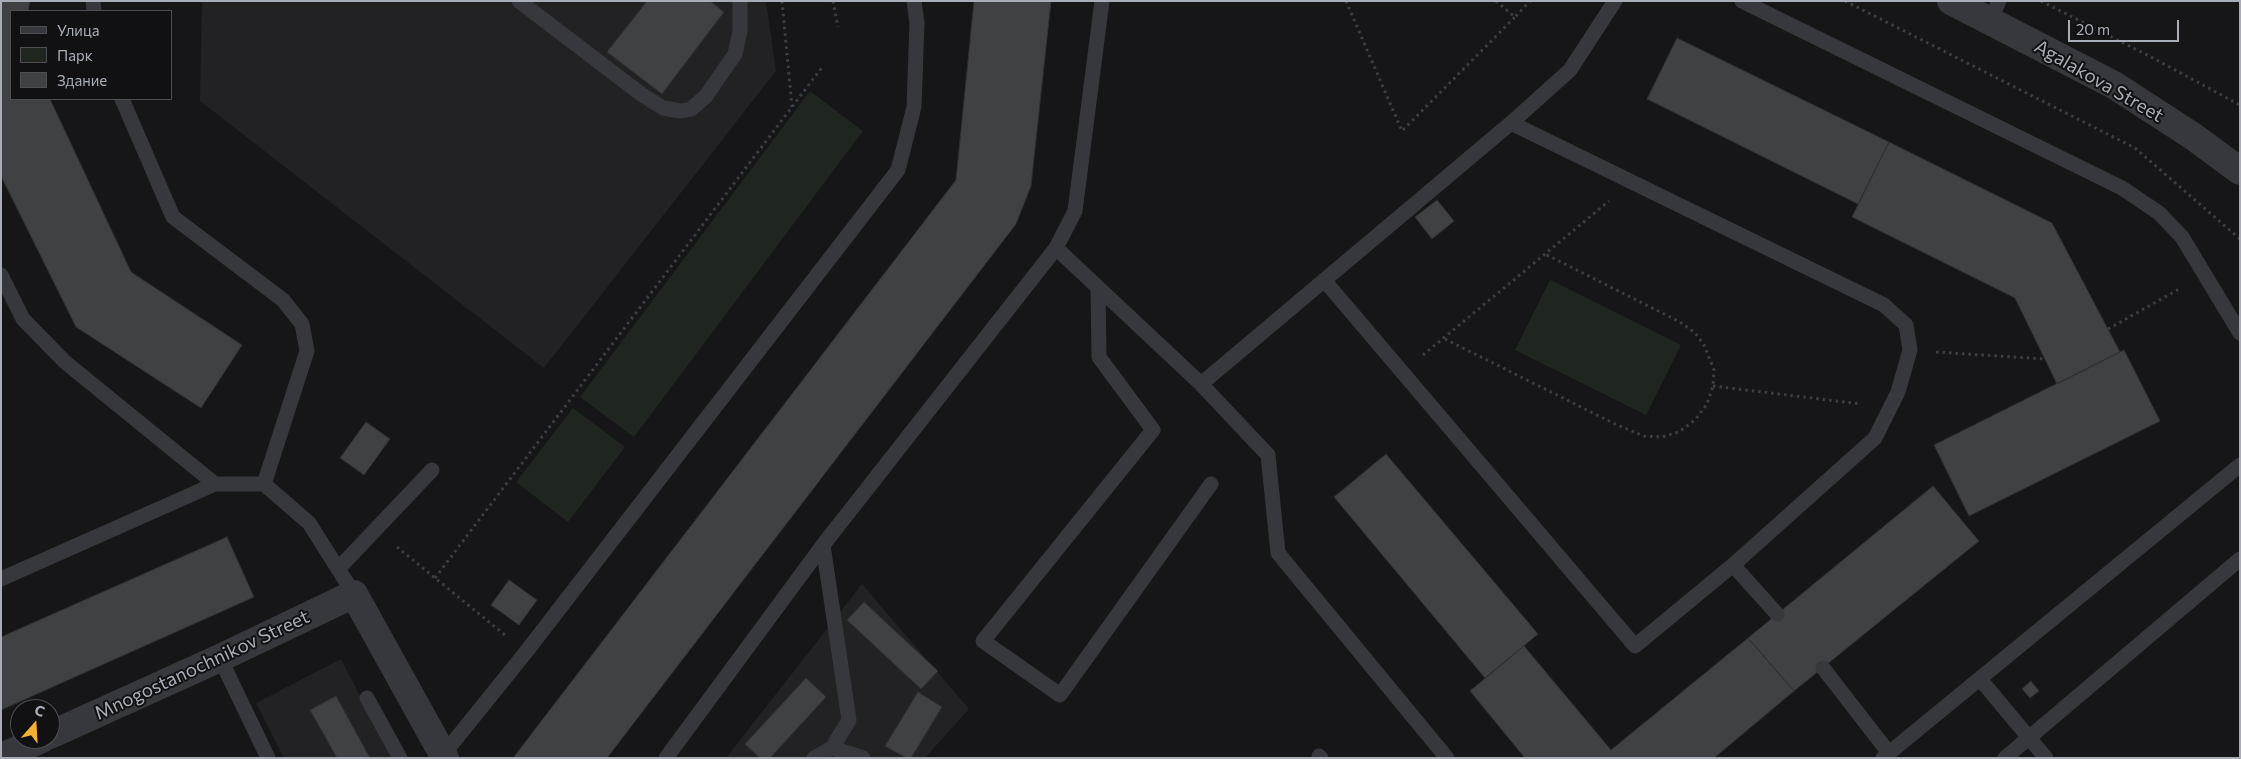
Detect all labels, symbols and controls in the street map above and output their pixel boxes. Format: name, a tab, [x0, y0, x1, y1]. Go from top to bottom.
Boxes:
legend	[10, 10, 172, 100]
scale bar	[2071, 10, 2182, 42]
text: 20 m	[2076, 20, 2110, 38]
text: Улица	[57, 21, 99, 39]
street label: Agalakova Street	[2030, 35, 2168, 127]
text: Парк	[57, 46, 93, 64]
text: Здание	[57, 71, 107, 89]
street label: Mnogostanochnikov Street	[91, 605, 313, 725]
north arrow	[10, 699, 60, 749]
text: С	[32, 701, 47, 720]

